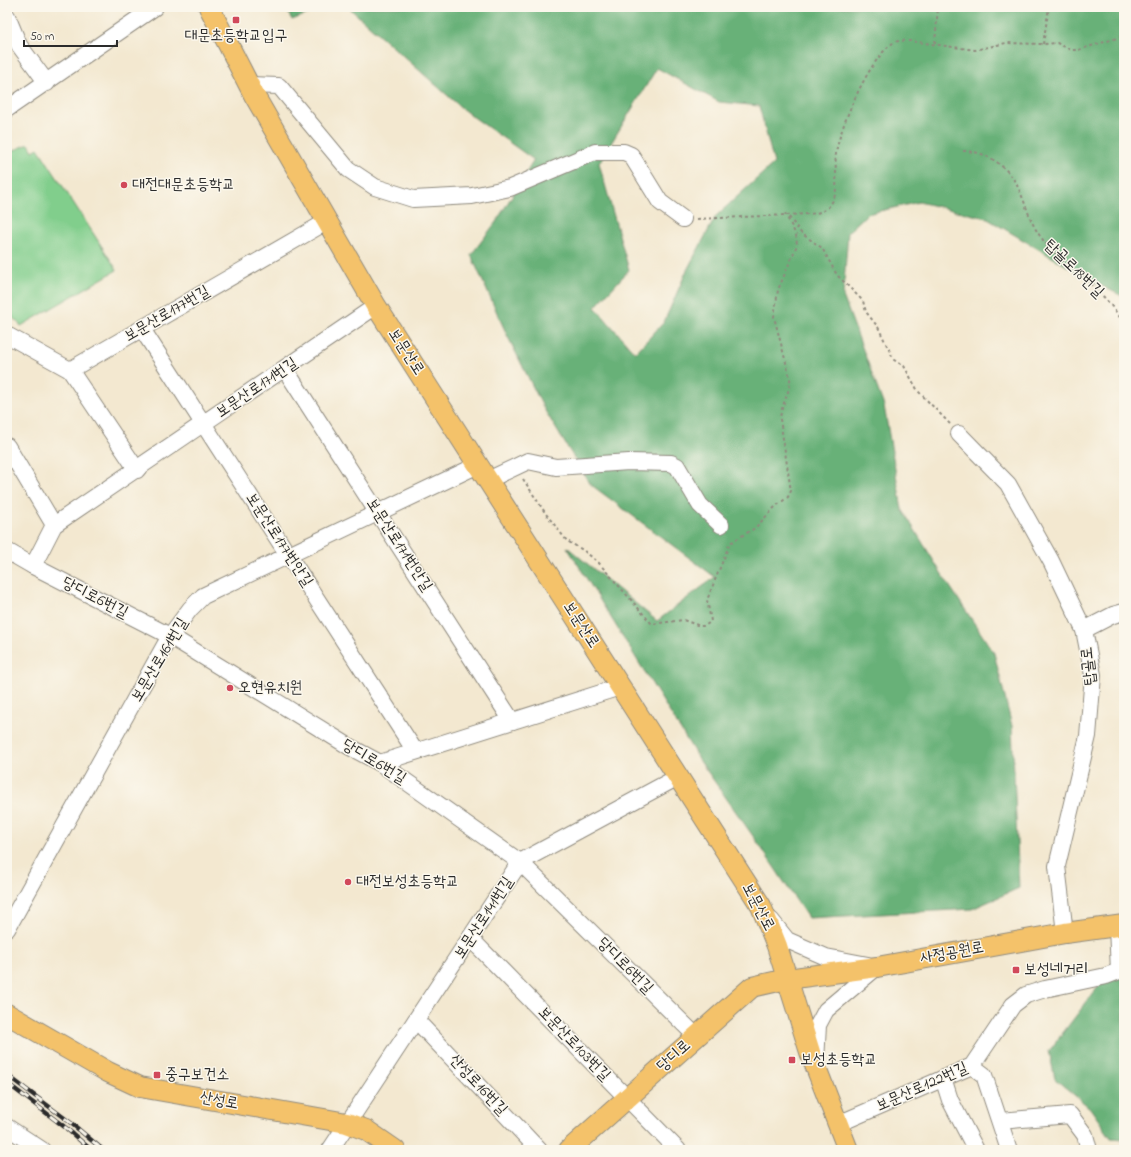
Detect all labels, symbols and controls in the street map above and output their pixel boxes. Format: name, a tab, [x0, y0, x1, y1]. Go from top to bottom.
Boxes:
marker: 대문초등학교입구	[231, 15, 241, 25]
scale bar	[24, 22, 117, 48]
place label: 대문초등학교입구	[185, 24, 288, 48]
text: 50 m	[30, 28, 54, 46]
place label: 대전대문초등학교	[132, 173, 235, 197]
marker: 대전대문초등학교	[119, 180, 129, 190]
street label: 탑골로18번길	[1039, 234, 1110, 304]
street label: 보문산로177번길	[120, 280, 214, 348]
street label: 보문산로	[382, 324, 430, 380]
street label: 보문산로171번길	[211, 352, 303, 424]
street label: 보문산로177번안길	[239, 488, 319, 592]
street label: 보문산로171번안길	[360, 494, 438, 596]
street label: 당디로6번길	[58, 571, 132, 625]
street label: 보문산로	[557, 597, 605, 653]
street label: 보문산로161번길	[125, 613, 195, 707]
street label: 탑골로	[1075, 646, 1103, 686]
place label: 오현유치원	[238, 676, 302, 700]
marker: 오현유치원	[225, 683, 235, 693]
street label: 당디로6번길	[337, 733, 411, 791]
place label: 대전보성초등학교	[356, 870, 459, 894]
street label: 보문산로141번길	[448, 872, 520, 964]
marker: 대전보성초등학교	[343, 877, 353, 887]
street label: 보문산로	[735, 879, 781, 935]
street label: 당디로6번길	[591, 932, 659, 1000]
street label: 사정공원로	[918, 936, 986, 970]
place label: 보성네거리	[1024, 958, 1088, 982]
marker: 보성네거리	[1011, 965, 1021, 975]
street label: 보문산로103번길	[532, 1001, 616, 1087]
street label: 당디로	[652, 1034, 696, 1078]
place label: 보성초등학교	[800, 1048, 877, 1072]
street label: 산성로16번길	[443, 1049, 513, 1121]
marker: 보성초등학교	[787, 1055, 797, 1065]
street label: 보문산로122번길	[872, 1056, 972, 1118]
place label: 중구보건소	[165, 1063, 229, 1087]
marker: 중구보건소	[152, 1070, 162, 1080]
street label: 산성로	[198, 1086, 240, 1116]

